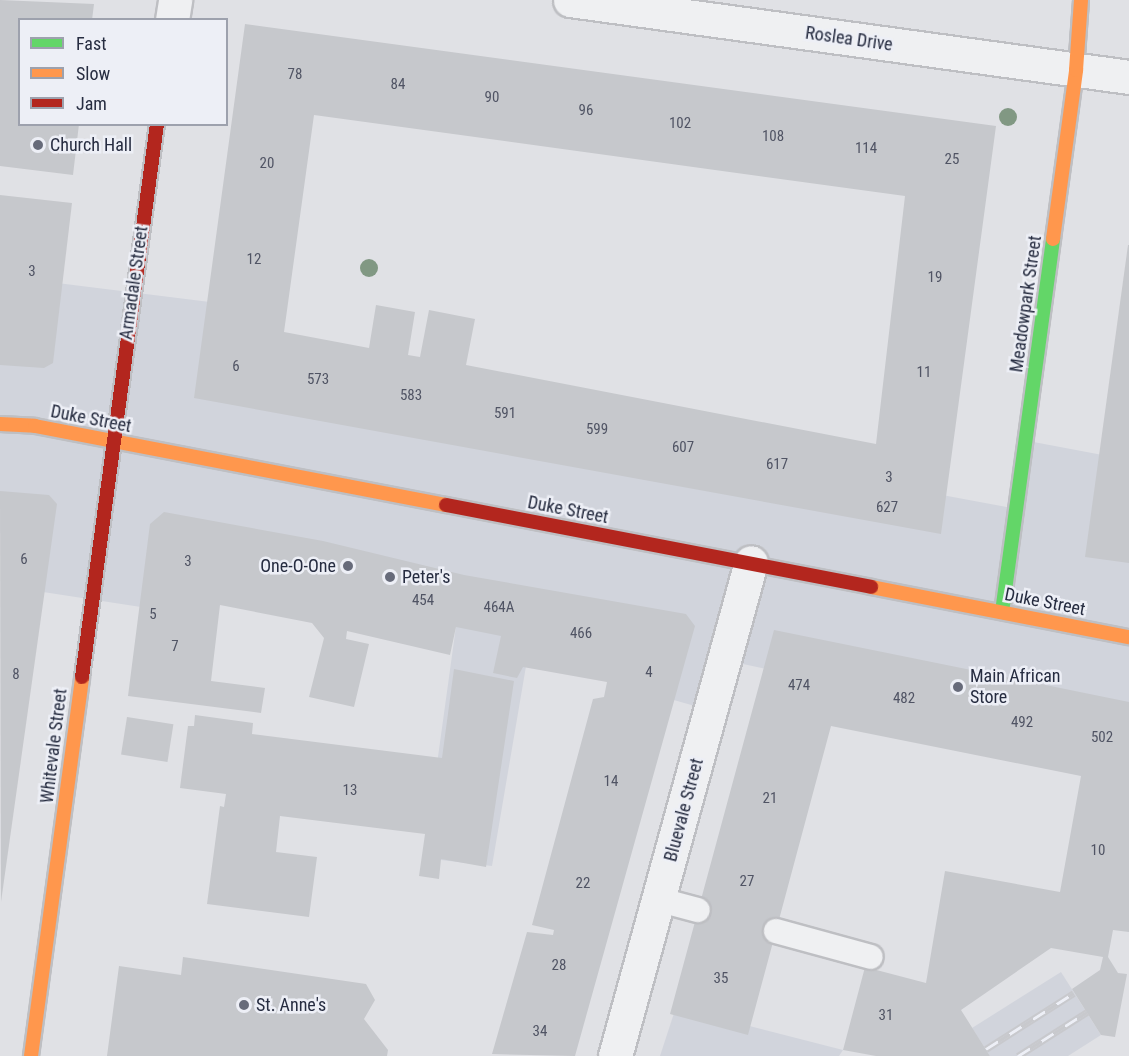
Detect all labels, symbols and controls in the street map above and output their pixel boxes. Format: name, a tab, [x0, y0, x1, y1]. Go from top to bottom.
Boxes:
legend	[18, 18, 228, 126]
street label: Roslea Drive	[804, 22, 894, 56]
text: Fast	[76, 33, 107, 54]
text: Slow	[76, 63, 110, 84]
house number: 78	[288, 66, 302, 84]
house number: 84	[391, 76, 405, 94]
house number: 90	[485, 89, 499, 107]
text: Jam	[76, 93, 107, 114]
house number: 96	[579, 102, 593, 120]
house number: 102	[669, 115, 691, 133]
house number: 108	[762, 128, 784, 146]
place label: Church Hall	[50, 134, 132, 156]
marker: Church Hall	[31, 138, 45, 152]
house number: 114	[855, 140, 877, 158]
house number: 25	[945, 151, 959, 169]
house number: 20	[260, 155, 274, 173]
street label: Armadale Street	[115, 225, 153, 341]
street label: Meadowpark Street	[1006, 234, 1046, 374]
house number: 12	[247, 251, 261, 269]
house number: 3	[28, 263, 36, 281]
house number: 19	[928, 269, 942, 287]
house number: 6	[232, 358, 240, 376]
house number: 11	[917, 364, 931, 382]
house number: 573	[307, 371, 329, 389]
house number: 583	[400, 387, 422, 405]
street label: Duke Street	[49, 401, 133, 437]
house number: 591	[494, 405, 516, 423]
house number: 599	[586, 421, 608, 439]
house number: 607	[672, 439, 694, 457]
house number: 617	[766, 456, 788, 474]
house number: 3	[885, 469, 893, 487]
street label: Duke Street	[526, 492, 610, 528]
house number: 627	[876, 499, 898, 517]
house number: 6	[20, 551, 28, 569]
house number: 3	[184, 553, 192, 571]
place label: One-O-One	[260, 555, 336, 577]
marker: One-O-One	[341, 559, 355, 573]
place label: Peter's	[402, 566, 450, 588]
marker: Peter's	[383, 570, 397, 584]
street label: Duke Street	[1003, 584, 1087, 620]
house number: 454	[412, 592, 434, 610]
house number: 464A	[484, 599, 514, 617]
house number: 5	[149, 606, 157, 624]
house number: 466	[570, 625, 592, 643]
house number: 7	[171, 638, 179, 656]
house number: 4	[645, 664, 653, 682]
house number: 8	[12, 666, 20, 684]
place label: Main African Store	[970, 666, 1061, 708]
house number: 474	[788, 677, 810, 695]
marker: Main African Store	[951, 680, 965, 694]
street label: Whitevale Street	[36, 687, 72, 805]
house number: 482	[893, 690, 915, 708]
house number: 492	[1011, 714, 1033, 732]
house number: 502	[1091, 729, 1113, 747]
street label: Bluevale Street	[660, 756, 708, 864]
house number: 14	[604, 773, 618, 791]
house number: 13	[343, 782, 357, 800]
house number: 21	[763, 790, 777, 808]
house number: 10	[1091, 842, 1105, 860]
house number: 27	[740, 873, 754, 891]
house number: 22	[576, 875, 590, 893]
house number: 28	[552, 957, 566, 975]
house number: 35	[714, 970, 728, 988]
place label: St. Anne's	[256, 994, 326, 1016]
marker: St. Anne's	[237, 998, 251, 1012]
house number: 31	[879, 1007, 893, 1025]
house number: 34	[533, 1023, 547, 1041]

